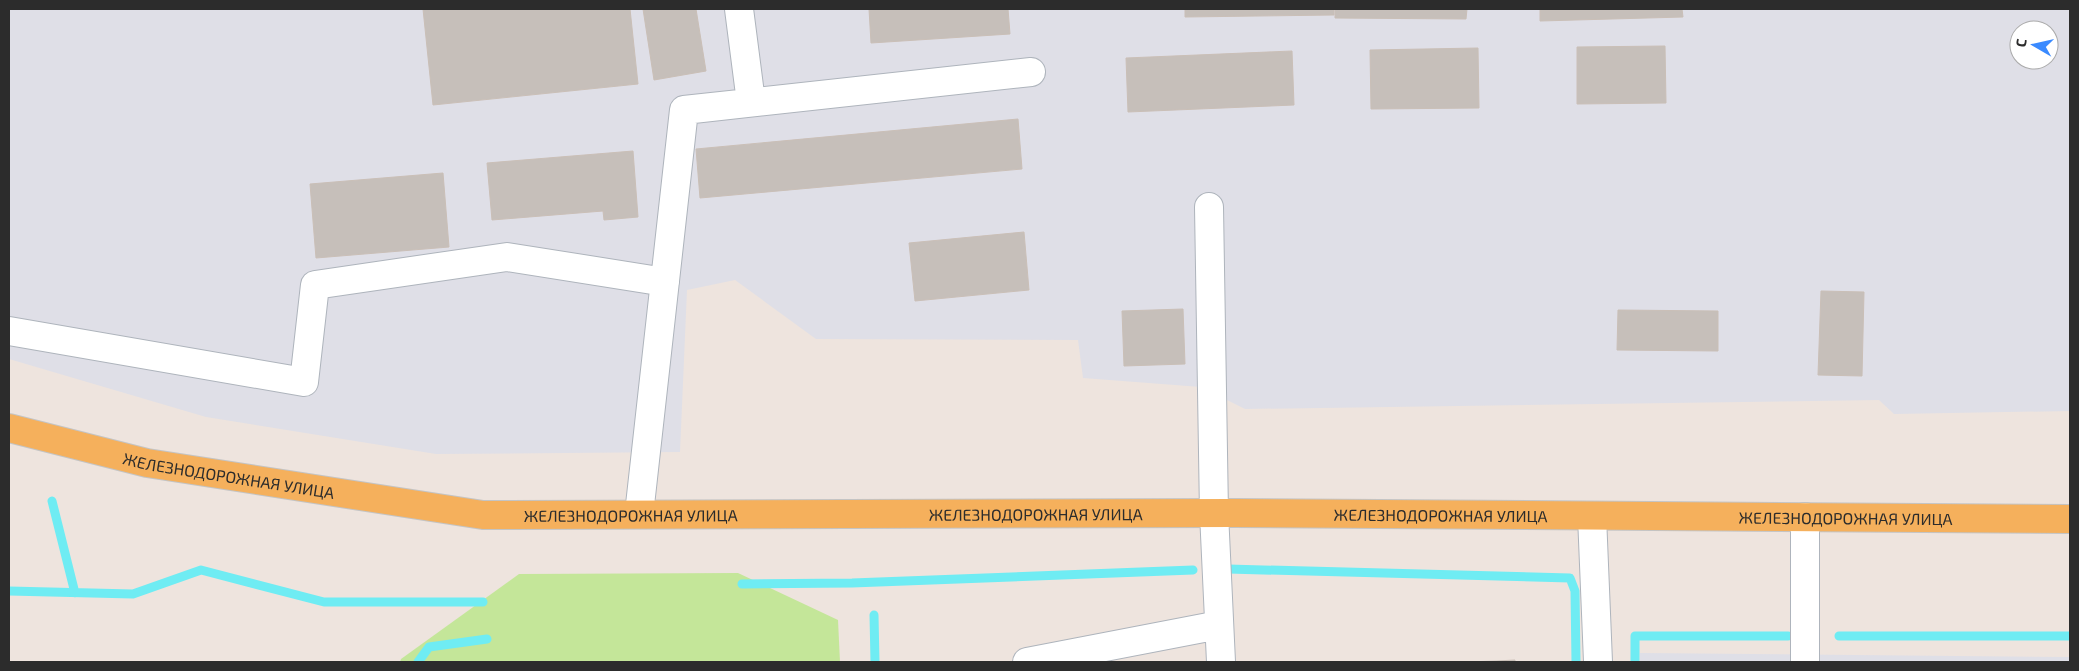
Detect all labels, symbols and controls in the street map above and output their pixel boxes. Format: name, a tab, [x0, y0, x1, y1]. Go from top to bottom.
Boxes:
north arrow	[2009, 20, 2059, 70]
text: С	[2012, 37, 2030, 48]
street label: ЖЕЛЕЗНОДОРОЖНАЯ УЛИЦА	[121, 448, 336, 501]
street label: ЖЕЛЕЗНОДОРОЖНАЯ УЛИЦА	[929, 504, 1143, 523]
street label: ЖЕЛЕЗНОДОРОЖНАЯ УЛИЦА	[1334, 504, 1548, 525]
street label: ЖЕЛЕЗНОДОРОЖНАЯ УЛИЦА	[524, 505, 738, 524]
street label: ЖЕЛЕЗНОДОРОЖНАЯ УЛИЦА	[1739, 507, 1953, 528]

